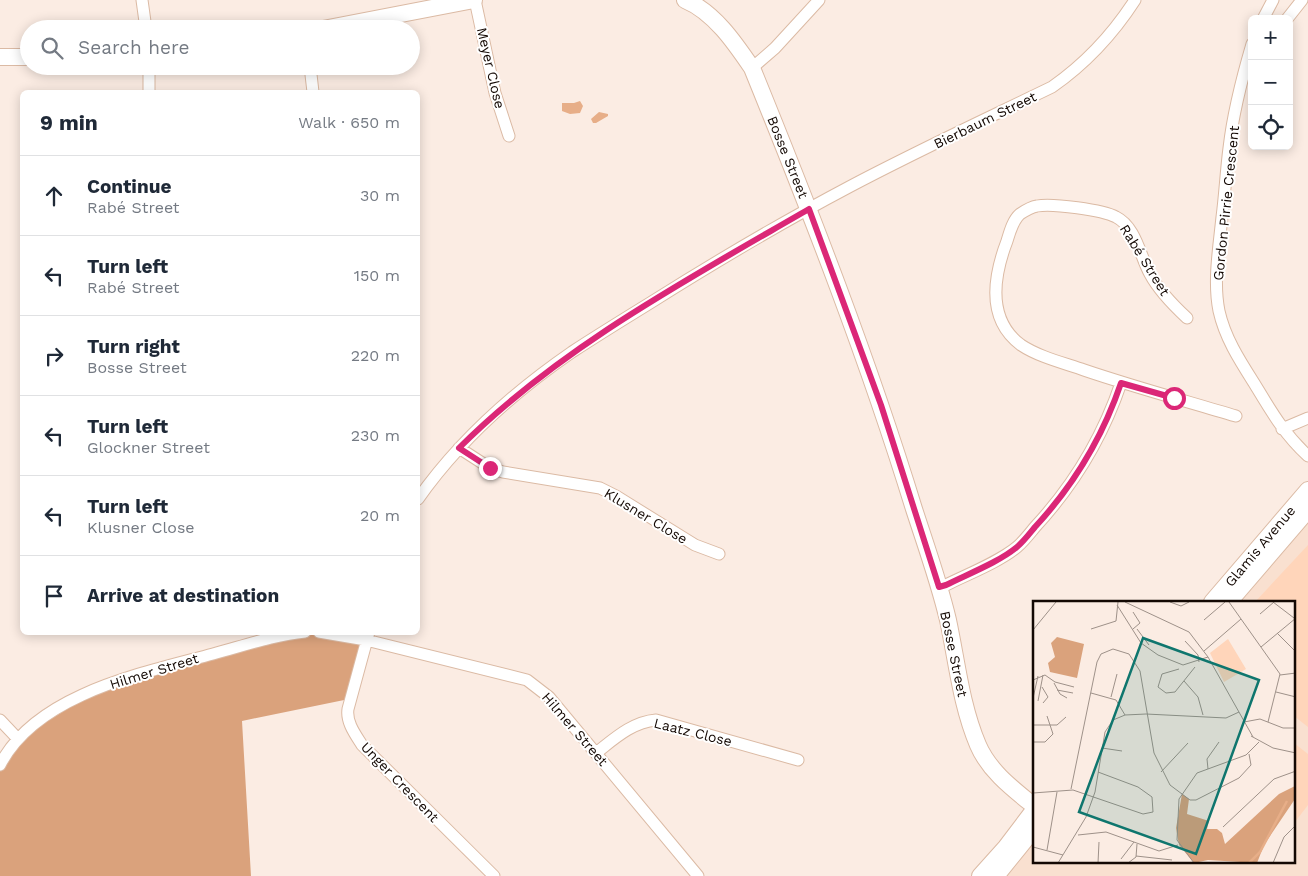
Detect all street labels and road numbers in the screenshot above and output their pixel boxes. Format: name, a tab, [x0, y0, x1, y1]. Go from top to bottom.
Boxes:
street label: Meyer Close	[474, 26, 508, 110]
street label: Bierbaum Street	[931, 88, 1039, 152]
street label: Bosse Street	[764, 114, 812, 201]
street label: Gordon Pirrie Crescent	[1210, 125, 1242, 281]
street label: Rabé Street	[1117, 221, 1173, 299]
street label: Klusner Close	[602, 485, 690, 547]
street label: Glamis Avenue	[1222, 502, 1298, 590]
street label: Bosse Street	[937, 610, 971, 698]
street label: Hilmer Street	[108, 650, 200, 692]
street label: Hilmer Street	[539, 689, 611, 769]
street label: Laatz Close	[652, 715, 734, 749]
street label: Unger Crescent	[358, 739, 442, 825]

